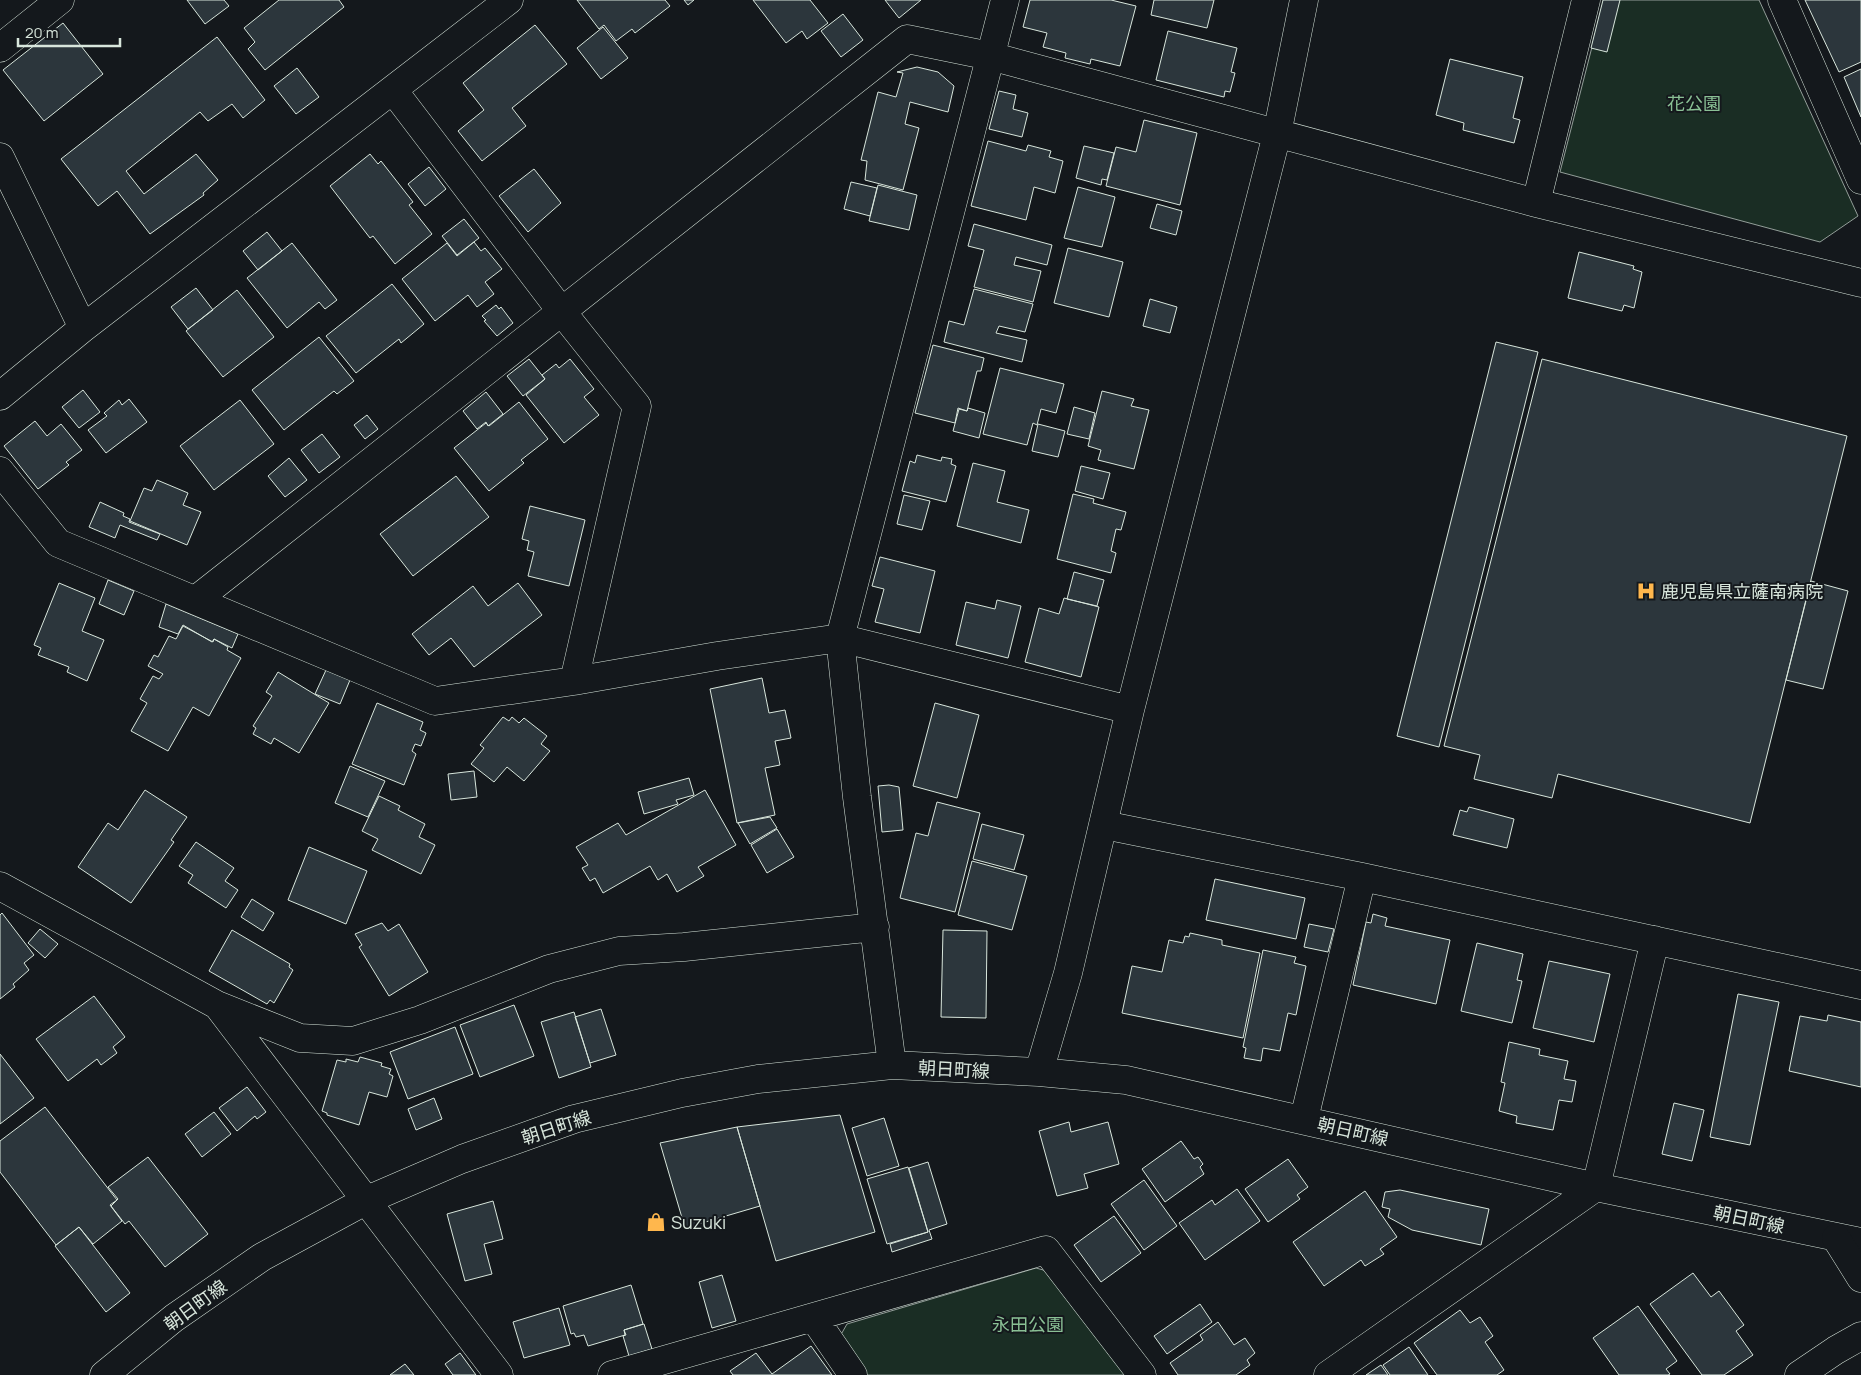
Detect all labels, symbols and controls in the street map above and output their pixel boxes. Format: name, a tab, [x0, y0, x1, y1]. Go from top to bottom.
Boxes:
scale bar	[18, 15, 120, 47]
text: 20 m	[25, 22, 58, 43]
park label: 花公園	[1667, 91, 1721, 115]
place label: 鹿児島県立薩南病院	[1661, 579, 1823, 603]
hospital icon: 鹿児島県立薩南病院	[1635, 580, 1657, 602]
street label: 朝日町線	[917, 1055, 991, 1083]
street label: 朝日町線	[518, 1104, 594, 1150]
street label: 朝日町線	[1315, 1111, 1391, 1151]
street label: 朝日町線	[1711, 1200, 1787, 1238]
place label: Suzuki	[671, 1210, 726, 1234]
shop icon: Suzuki	[645, 1211, 667, 1233]
street label: 朝日町線	[159, 1274, 231, 1336]
park label: 永田公園	[992, 1312, 1064, 1336]

